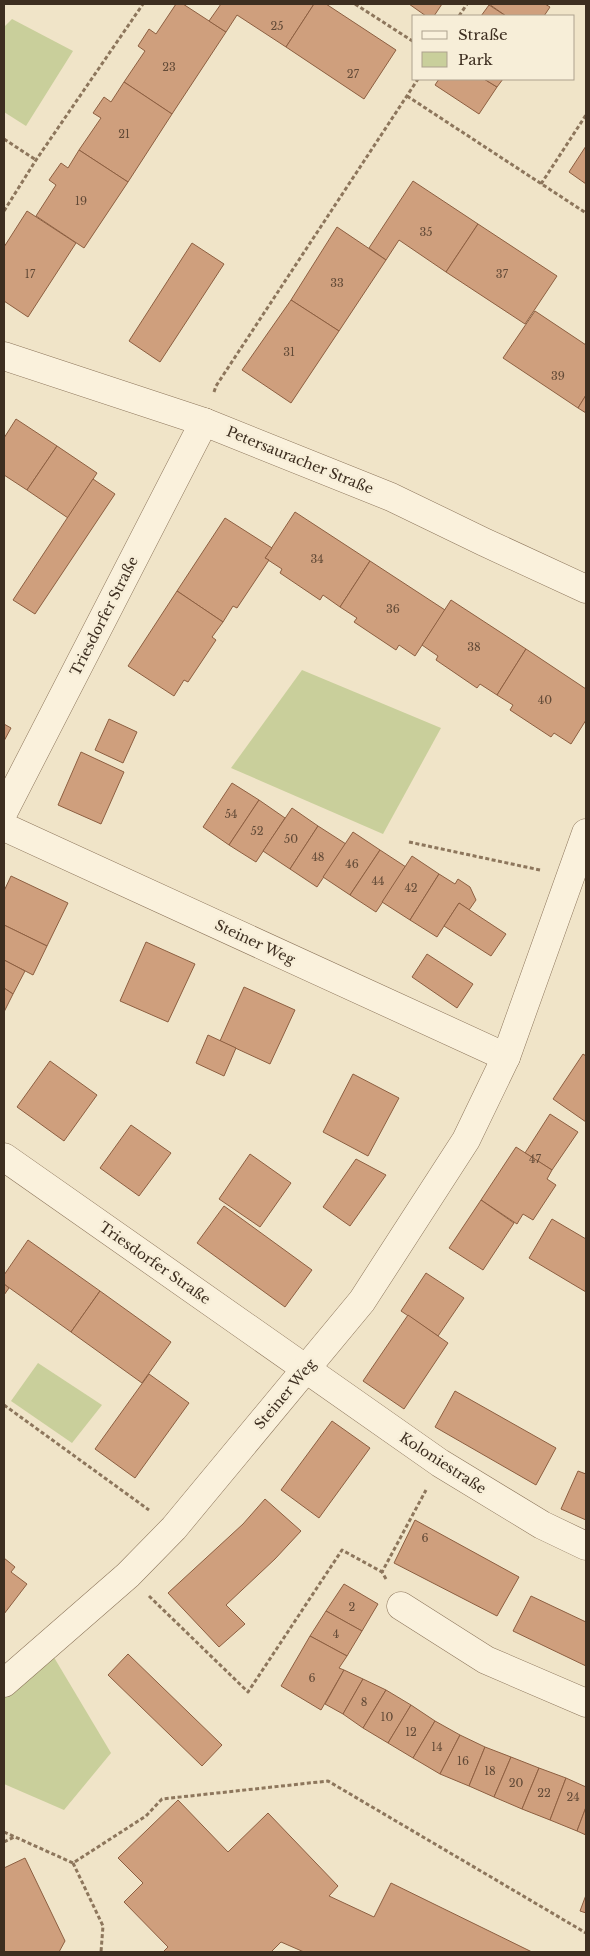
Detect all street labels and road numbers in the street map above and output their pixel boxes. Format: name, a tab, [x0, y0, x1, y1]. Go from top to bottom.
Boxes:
street label: Petersauracher Straße	[224, 422, 376, 498]
street label: Triesdorfer Straße	[66, 553, 142, 679]
street label: Steiner Weg	[212, 916, 298, 969]
street label: Triesdorfer Straße	[96, 1218, 214, 1308]
street label: Steiner Weg	[250, 1355, 320, 1433]
street label: Koloniestraße	[396, 1428, 490, 1498]

